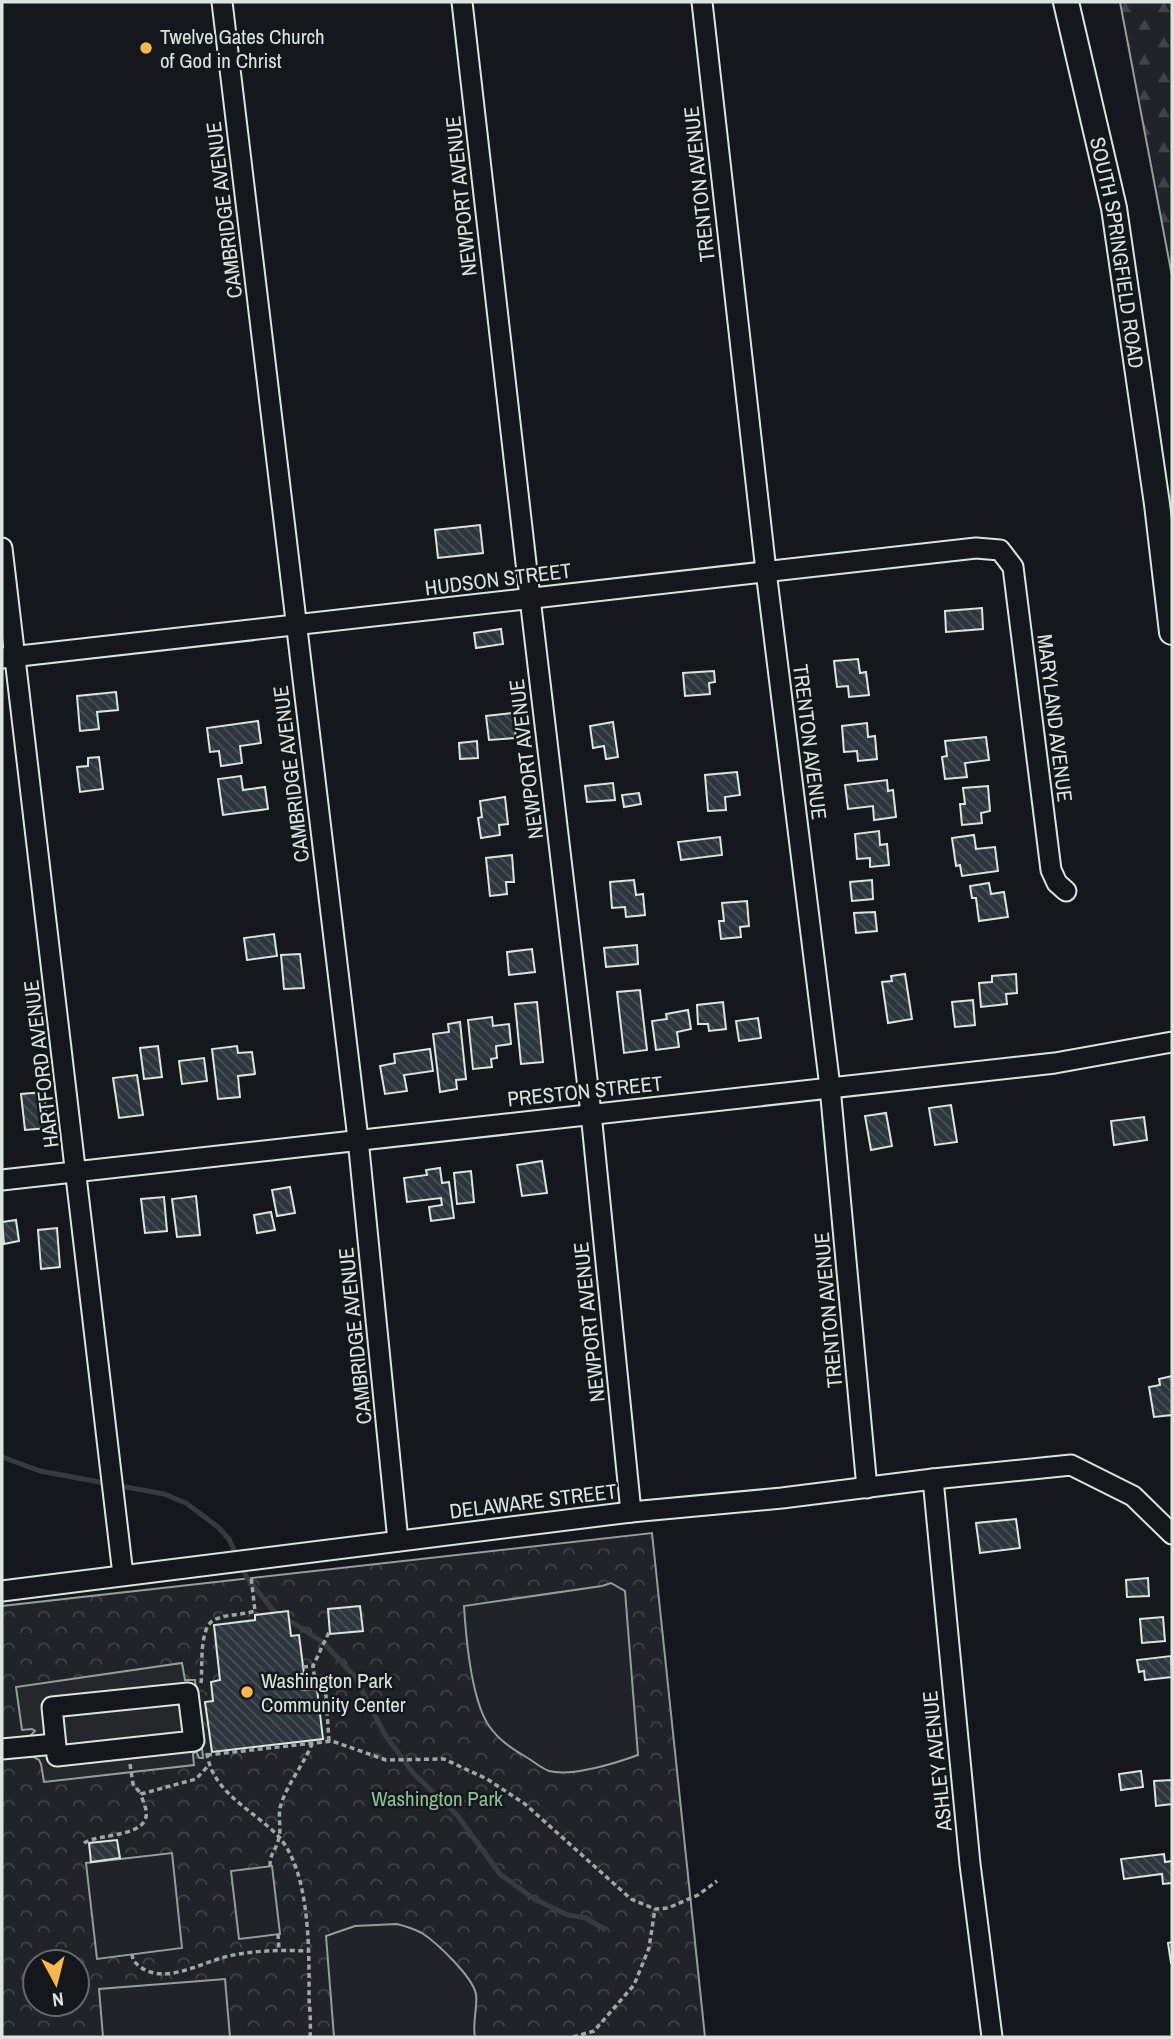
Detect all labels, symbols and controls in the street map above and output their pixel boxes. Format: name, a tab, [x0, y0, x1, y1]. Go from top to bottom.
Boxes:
place label: Twelve Gates Church of God in Christ	[160, 22, 325, 75]
marker: Twelve Gates Church of God in Christ	[138, 40, 154, 56]
street label: TRENTON AVENUE	[676, 105, 722, 263]
street label: NEWPORT AVENUE	[438, 115, 484, 277]
street label: CAMBRIDGE AVENUE	[199, 120, 249, 300]
street label: SOUTH SPRINGFIELD ROAD	[1083, 134, 1152, 370]
street label: HUDSON STREET	[423, 556, 573, 602]
street label: MARYLAND AVENUE	[1030, 632, 1080, 804]
street label: TRENTON AVENUE	[786, 663, 834, 821]
street label: NEWPORT AVENUE	[502, 677, 550, 841]
street label: CAMBRIDGE AVENUE	[266, 684, 316, 864]
street label: HARTFORD AVENUE	[16, 978, 66, 1150]
street label: PRESTON STREET	[506, 1068, 664, 1114]
street label: TRENTON AVENUE	[807, 1231, 849, 1389]
street label: NEWPORT AVENUE	[566, 1241, 612, 1403]
street label: CAMBRIDGE AVENUE	[331, 1246, 379, 1426]
street label: DELAWARE STREET	[448, 1476, 619, 1526]
place label: Washington Park Community Center	[261, 1666, 406, 1719]
marker: Washington Park Community Center	[239, 1684, 255, 1700]
street label: ASHLEY AVENUE	[915, 1689, 959, 1834]
park label: Washington Park	[371, 1784, 503, 1813]
north arrow	[21, 1948, 91, 2018]
text: N	[51, 1986, 65, 2013]

